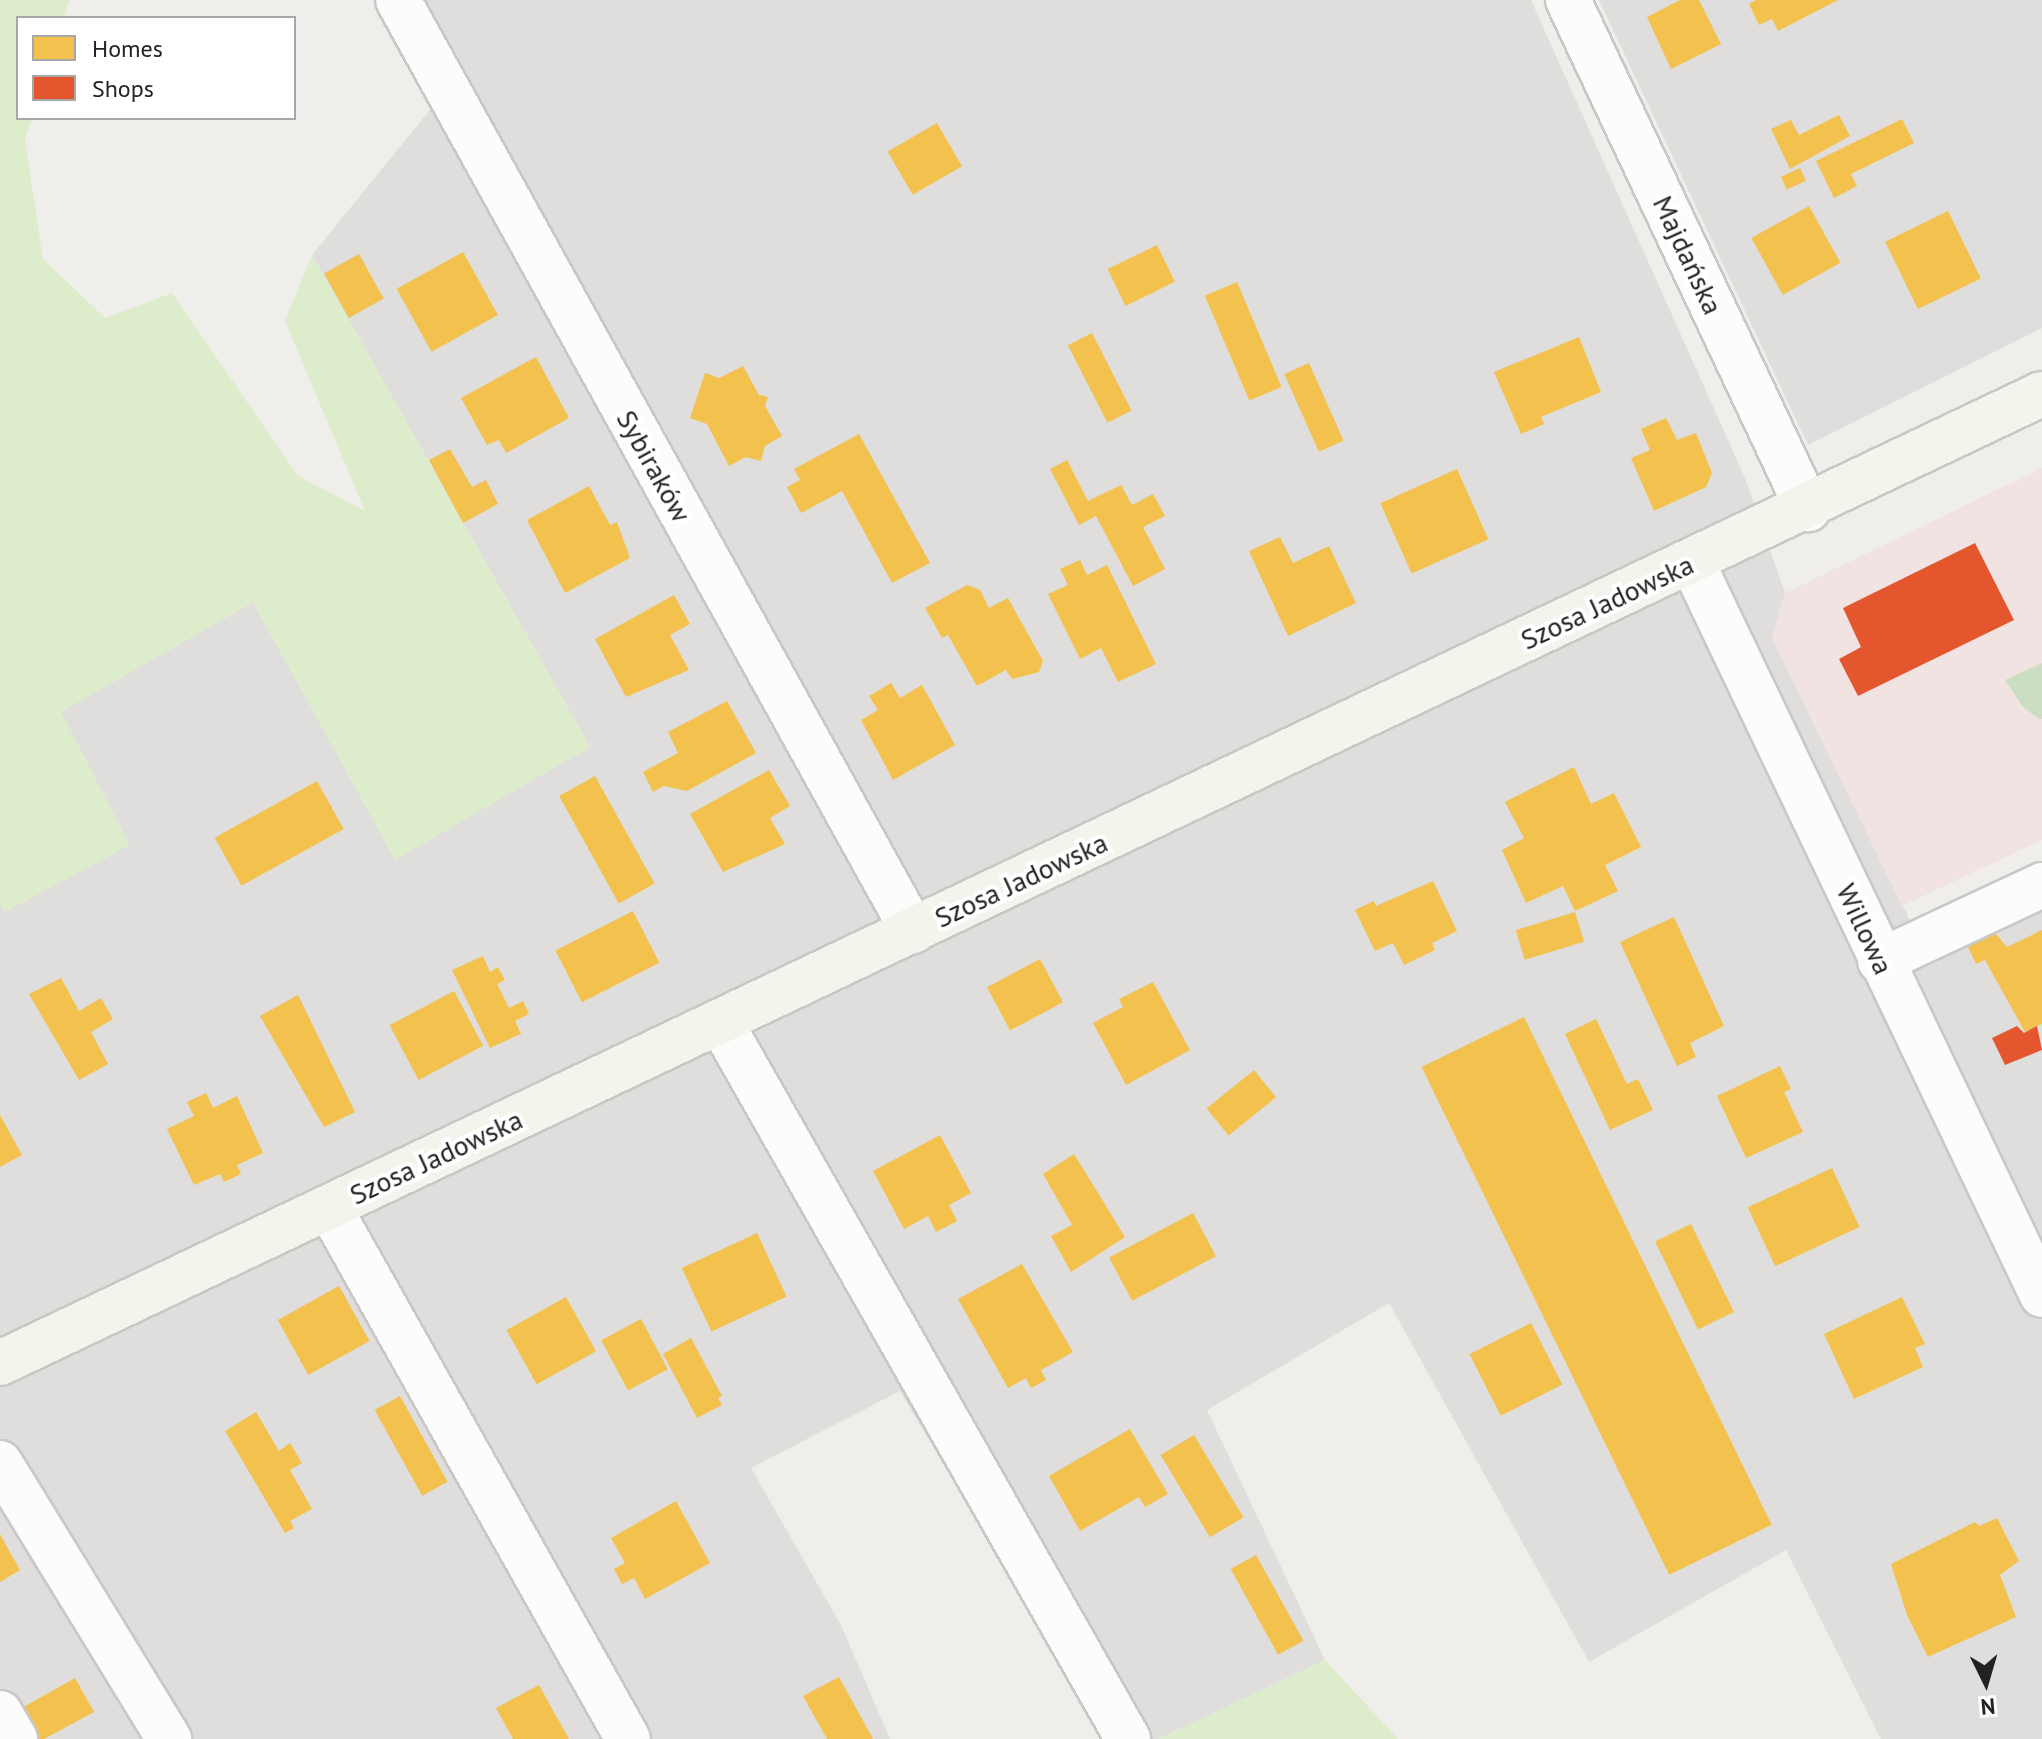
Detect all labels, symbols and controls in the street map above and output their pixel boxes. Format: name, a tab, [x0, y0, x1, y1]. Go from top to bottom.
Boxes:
legend	[16, 16, 296, 120]
text: Homes	[92, 33, 163, 64]
text: Shops	[92, 73, 154, 104]
street label: Majdańska	[1646, 190, 1730, 320]
street label: Sybiraków	[610, 404, 698, 528]
street label: Szosa Jadowska	[1515, 547, 1699, 657]
street label: Szosa Jadowska	[929, 825, 1113, 935]
street label: Willowa	[1829, 878, 1901, 980]
street label: Szosa Jadowska	[344, 1102, 528, 1212]
north arrow	[1946, 1643, 2026, 1723]
text: N	[1980, 1692, 1997, 1721]

